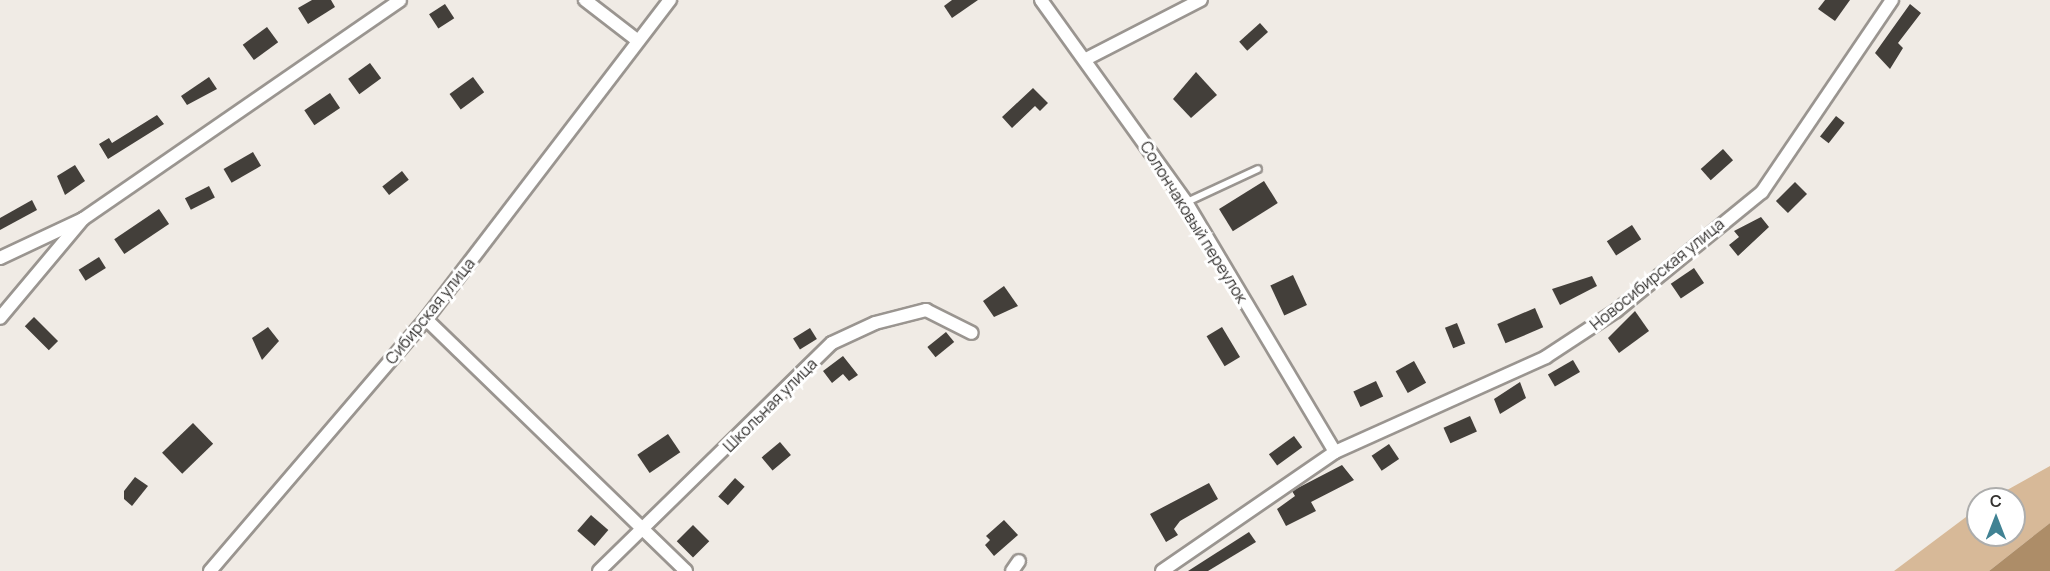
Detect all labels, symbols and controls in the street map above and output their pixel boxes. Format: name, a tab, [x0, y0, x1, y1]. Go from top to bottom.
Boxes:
street label: Солончаковый переулок	[1136, 137, 1252, 307]
street label: Новосибирская улица	[1586, 214, 1728, 334]
street label: Сибирская улица	[381, 254, 479, 368]
street label: Школьная улица	[719, 354, 821, 456]
north arrow	[1966, 487, 2026, 547]
text: С	[1990, 490, 2002, 512]

